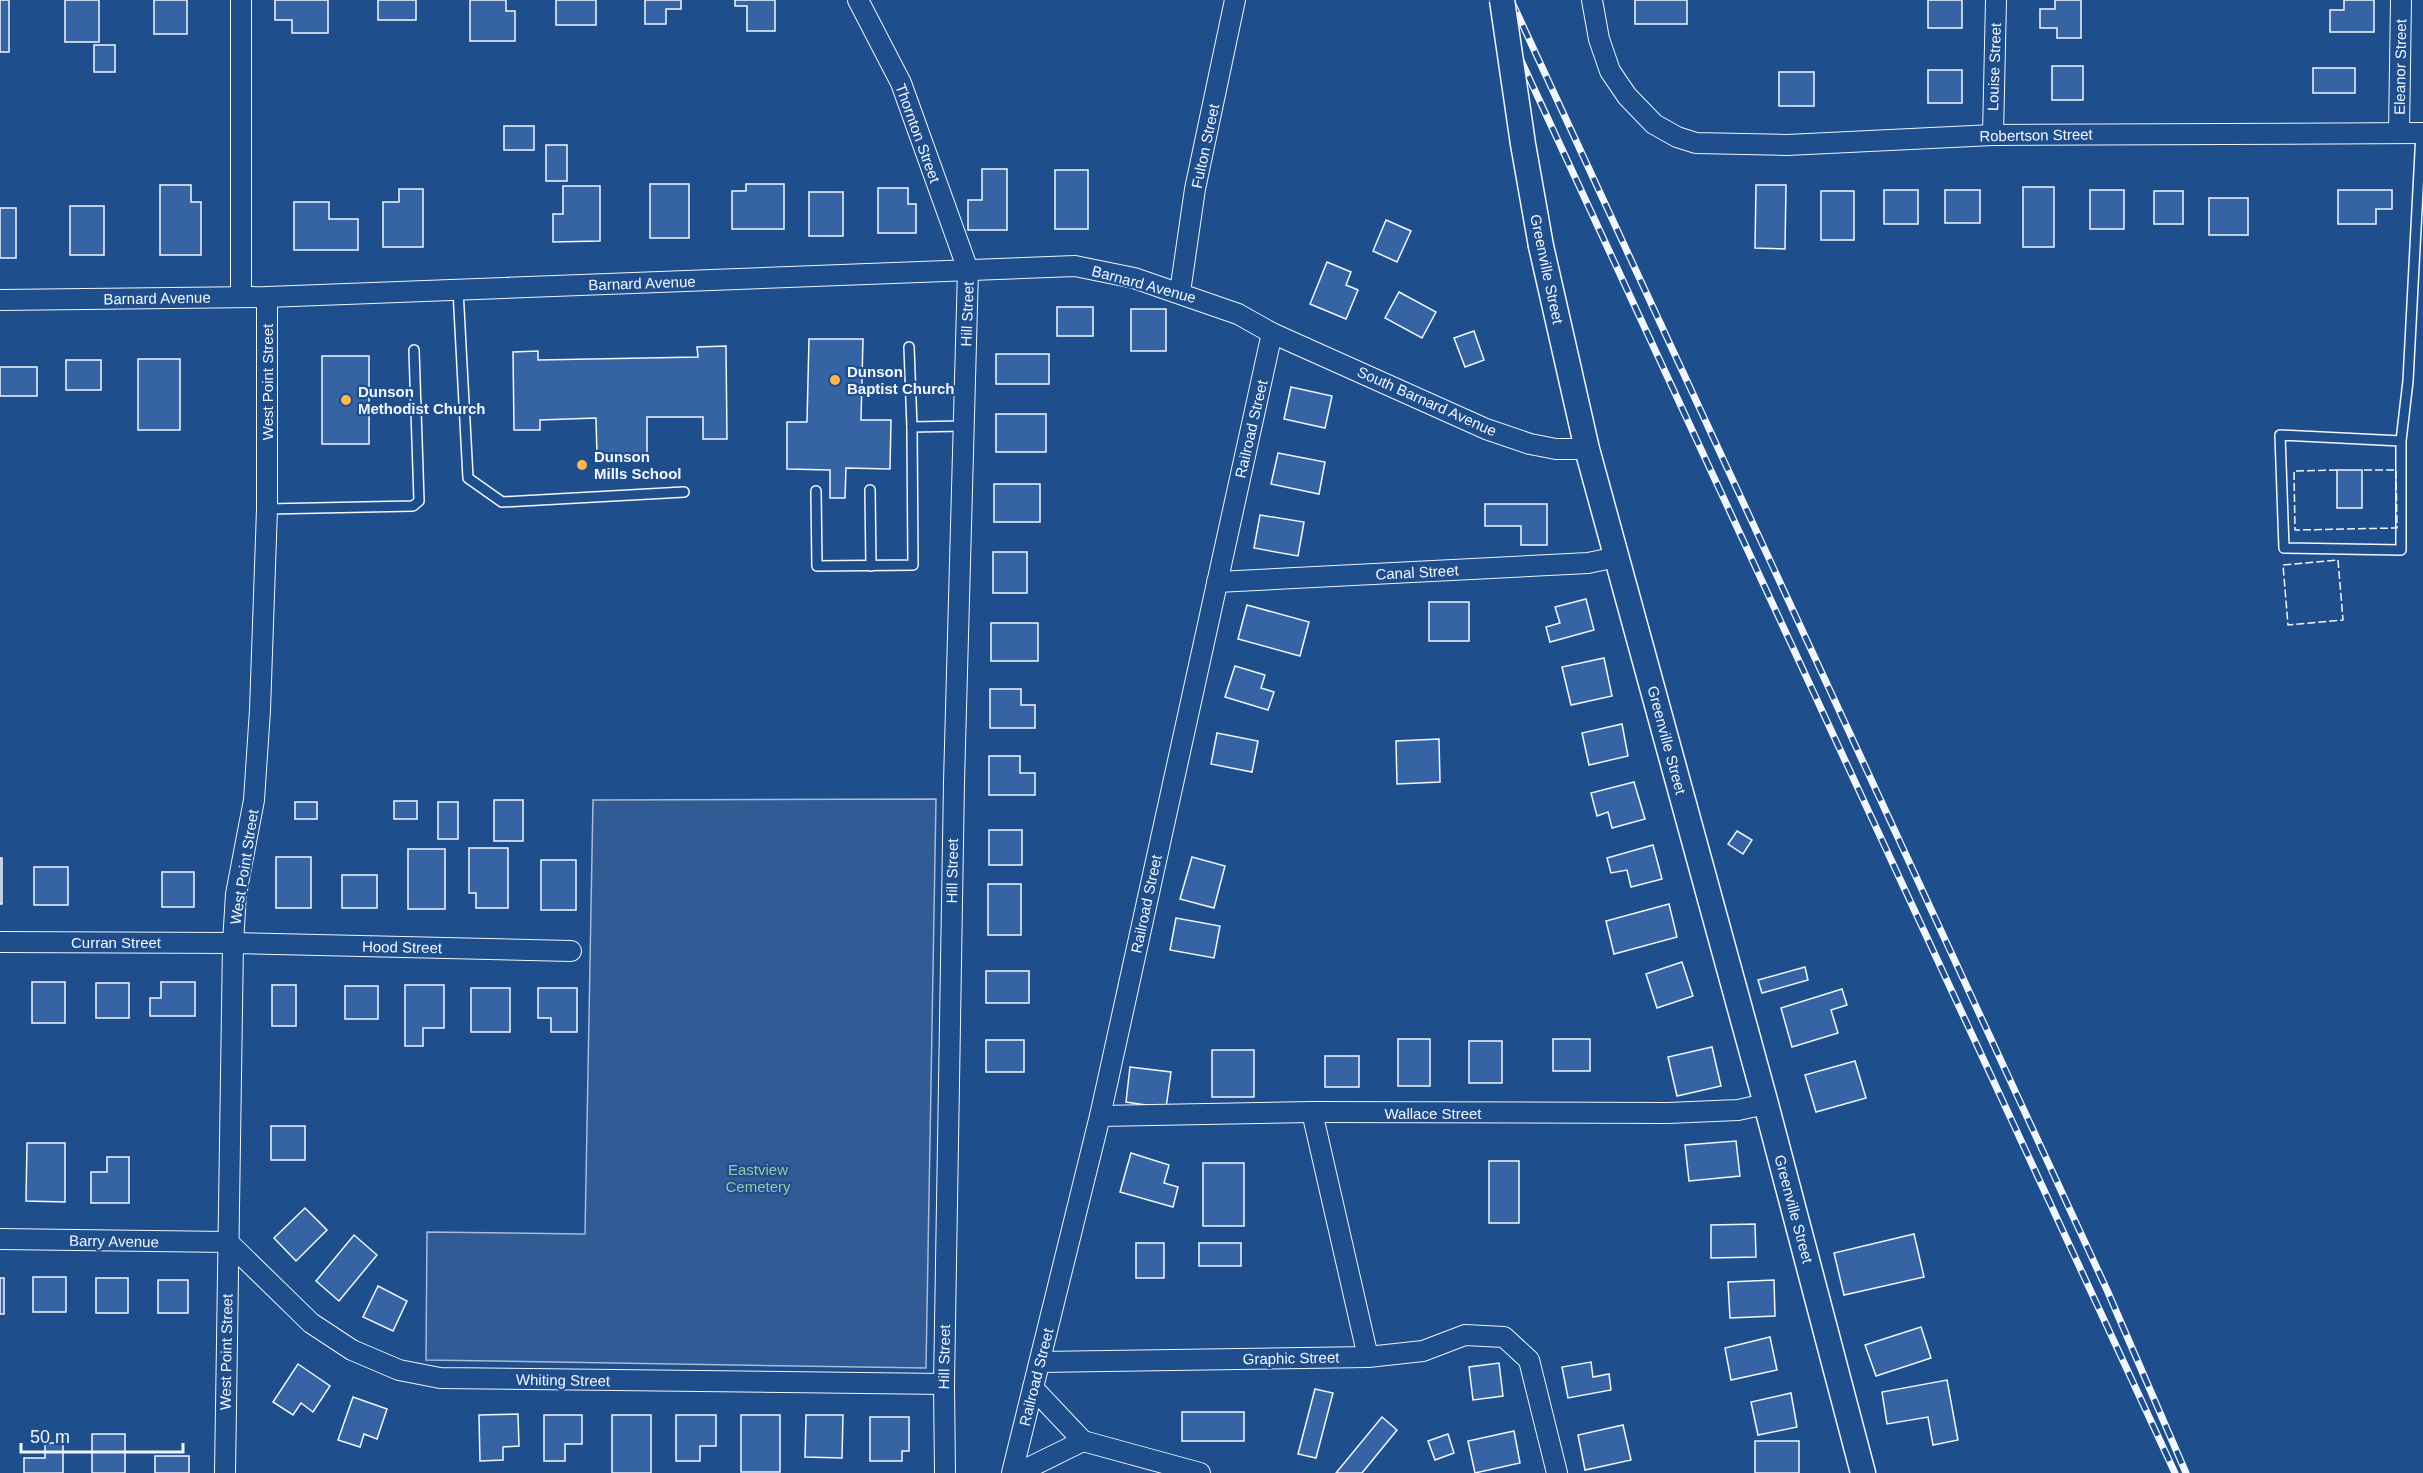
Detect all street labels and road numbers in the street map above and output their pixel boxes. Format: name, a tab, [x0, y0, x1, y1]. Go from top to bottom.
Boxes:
street label: Eleanor Street	[2391, 18, 2409, 115]
street label: Louise Street	[1984, 22, 2004, 111]
street label: Thornton Street	[892, 81, 944, 186]
street label: Fulton Street	[1188, 101, 1222, 190]
street label: Robertson Street	[1979, 125, 2094, 144]
street label: Greenville Street	[1527, 213, 1567, 326]
street label: Barnard Avenue	[1090, 262, 1198, 306]
street label: Barnard Avenue	[588, 273, 696, 293]
street label: Hill Street	[957, 280, 977, 347]
street label: Barnard Avenue	[103, 289, 211, 307]
street label: West Point Street	[259, 323, 276, 440]
street label: South Barnard Avenue	[1355, 363, 1499, 439]
street label: Railroad Street	[1231, 378, 1271, 480]
street label: Canal Street	[1375, 561, 1460, 583]
street label: Greenville Street	[1644, 684, 1690, 797]
street label: West Point Street	[226, 807, 262, 926]
street label: Hill Street	[943, 838, 961, 904]
street label: Railroad Street	[1127, 852, 1165, 955]
street label: Curran Street	[71, 934, 162, 951]
street label: Hood Street	[362, 938, 443, 956]
street label: Wallace Street	[1385, 1105, 1482, 1122]
street label: Greenville Street	[1771, 1153, 1817, 1266]
street label: Barry Avenue	[69, 1232, 159, 1250]
street label: West Point Street	[216, 1293, 236, 1410]
street label: Hill Street	[935, 1324, 953, 1390]
street label: Railroad Street	[1016, 1326, 1057, 1428]
street label: Graphic Street	[1242, 1349, 1340, 1367]
street label: Whiting Street	[516, 1371, 611, 1389]

